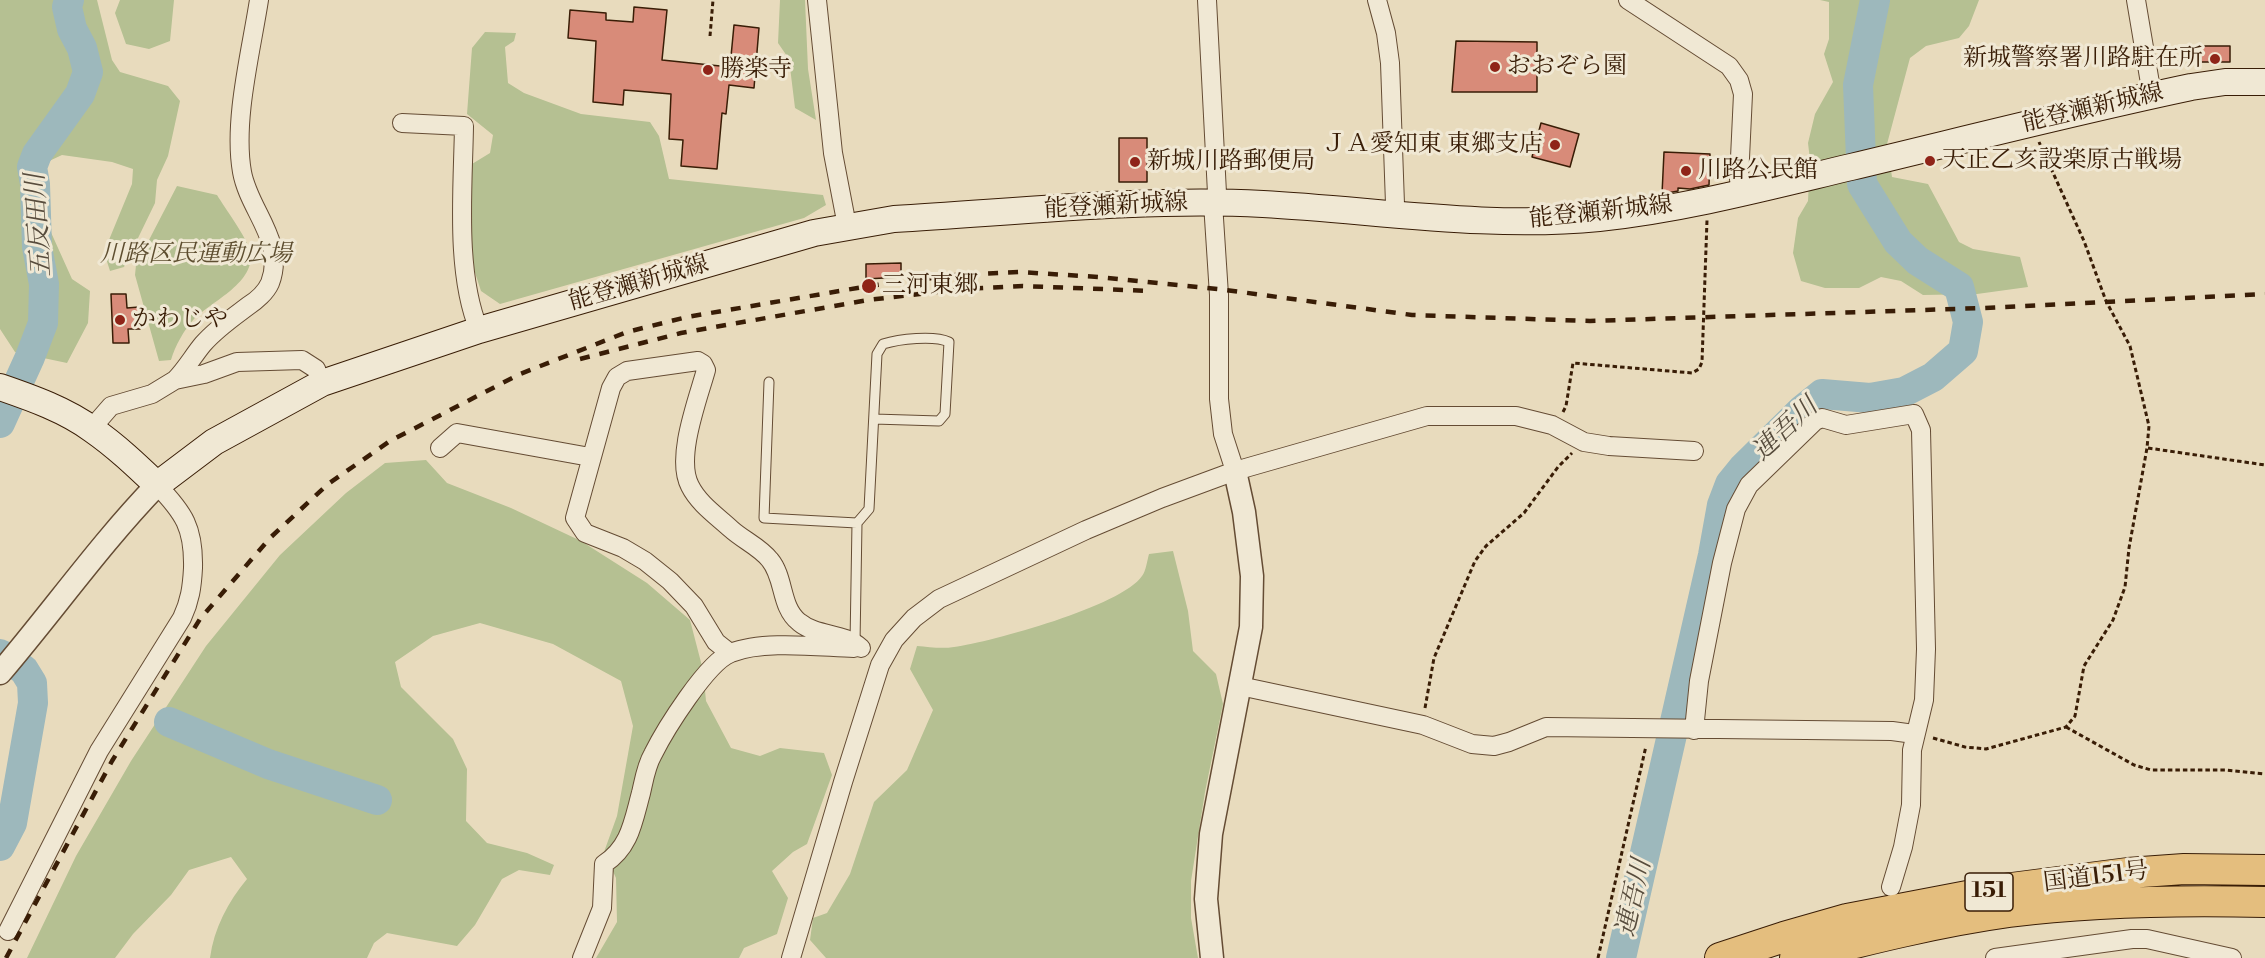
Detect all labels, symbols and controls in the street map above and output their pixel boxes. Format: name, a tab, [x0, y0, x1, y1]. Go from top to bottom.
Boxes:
place label: 新城警察署川路駐在所	[1963, 45, 2203, 73]
marker: 新城警察署川路駐在所	[2208, 52, 2222, 66]
place label: おおぞら園	[1507, 53, 1627, 81]
place label: 勝楽寺	[720, 56, 792, 84]
marker: おおぞら園	[1488, 60, 1502, 74]
marker: 勝楽寺	[701, 63, 715, 77]
street label: 能登瀬新城線	[2020, 79, 2166, 139]
place label: ＪＡ愛知東 東郷支店	[1322, 131, 1543, 159]
marker: ＪＡ愛知東 東郷支店	[1548, 138, 1562, 152]
place label: 天正乙亥設楽原古戦場	[1942, 147, 2182, 175]
place label: 新城川路郵便局	[1147, 148, 1315, 176]
marker: 天正乙亥設楽原古戦場	[1923, 154, 1937, 168]
marker: 新城川路郵便局	[1128, 155, 1142, 169]
place label: 川路公民館	[1698, 157, 1818, 185]
marker: 川路公民館	[1679, 164, 1693, 178]
water label: 五反田川	[21, 172, 59, 278]
street label: 能登瀬新城線	[1043, 189, 1189, 225]
street label: 能登瀬新城線	[1528, 191, 1674, 235]
park label: 川路区民運動広場	[100, 241, 292, 269]
street label: 能登瀬新城線	[566, 250, 712, 318]
place label: 三河東郷	[882, 272, 978, 300]
marker: 三河東郷	[860, 277, 878, 295]
place label: かわじや	[132, 306, 228, 334]
marker: かわじや	[113, 313, 127, 327]
water label: 連吾川	[1747, 392, 1825, 468]
water label: 連吾川	[1611, 856, 1659, 940]
street label: 国道151号	[2042, 857, 2150, 899]
road number: 151	[1965, 873, 2013, 911]

